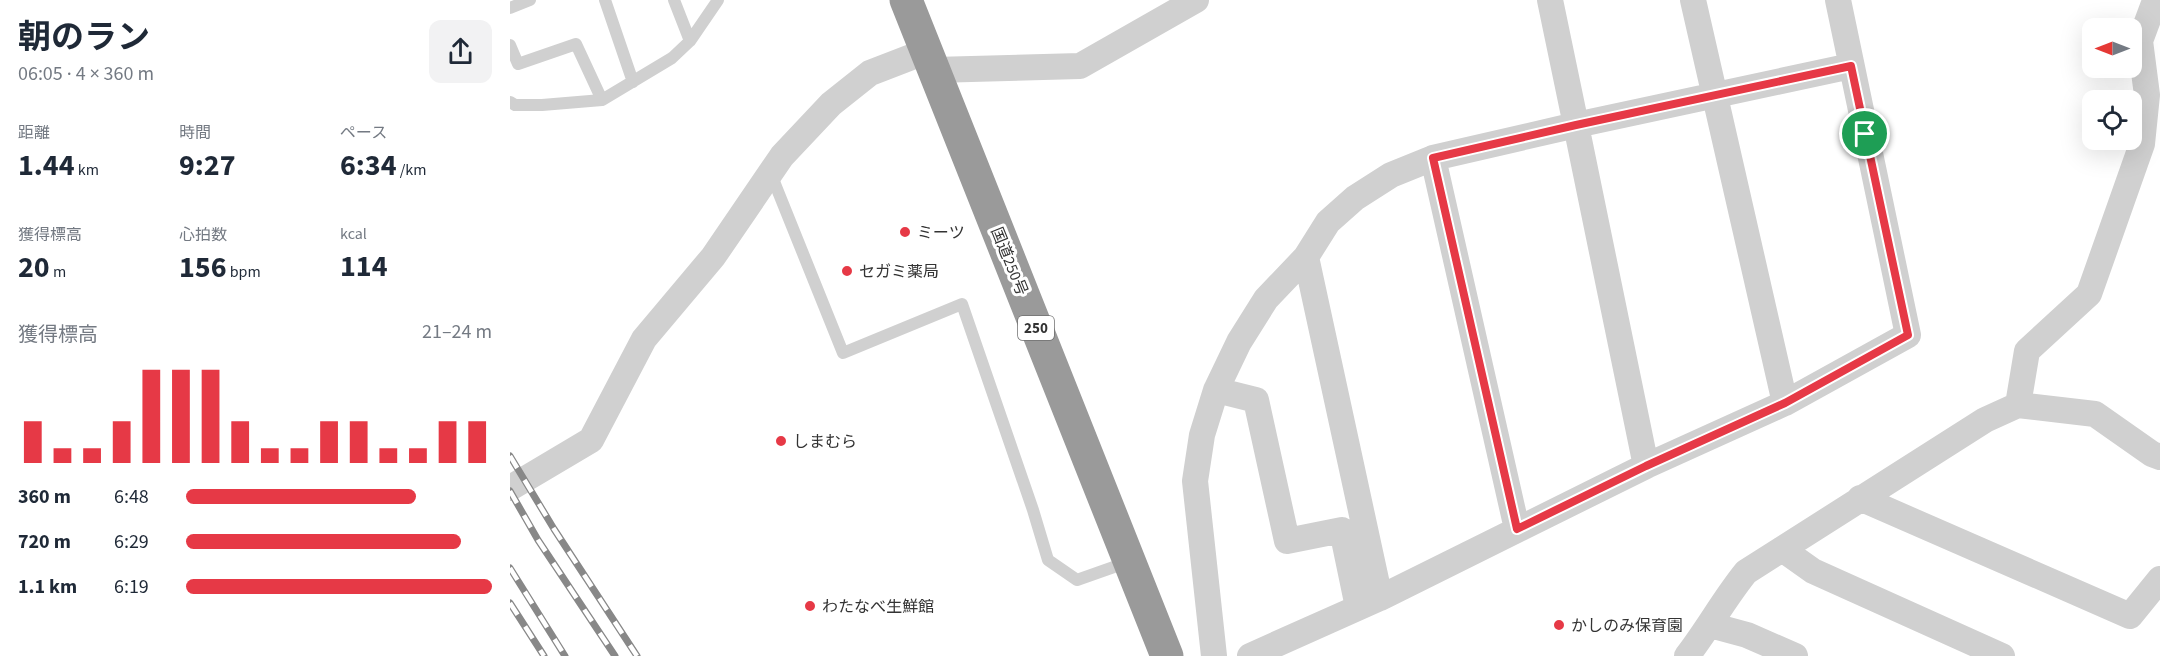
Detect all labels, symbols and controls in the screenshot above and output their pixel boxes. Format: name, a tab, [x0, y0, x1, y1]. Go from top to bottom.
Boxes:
text: 朝のラン	[18, 14, 150, 61]
north arrow	[2082, 18, 2142, 78]
map controls	[2082, 18, 2142, 150]
button: share	[429, 20, 492, 83]
text: 06:05 · 4 × 360 m	[18, 60, 154, 88]
button: locate	[2082, 90, 2142, 150]
pin	[1839, 108, 1890, 159]
icon: arrive	[1848, 117, 1881, 150]
text: 距離	[18, 122, 50, 144]
text: 時間	[179, 122, 211, 144]
text: ペース	[340, 122, 387, 144]
text: 1.44	[18, 144, 75, 187]
text: 9:27	[179, 144, 236, 187]
text: 6:34	[340, 144, 397, 187]
text: km	[75, 159, 99, 181]
text: /km	[397, 159, 427, 181]
place label: ミーツ	[917, 222, 965, 244]
text: kcal	[340, 223, 367, 245]
text: 獲得標高	[18, 224, 82, 246]
text: 心拍数	[179, 224, 227, 246]
street label: 国道250号	[985, 224, 1033, 299]
marker: ミーツ	[898, 225, 912, 239]
text: 114	[340, 245, 388, 288]
text: 20	[18, 246, 50, 289]
text: 156	[179, 246, 227, 289]
text: m	[50, 261, 66, 283]
text: bpm	[227, 261, 261, 283]
place label: セガミ薬局	[859, 261, 939, 283]
marker: セガミ薬局	[840, 264, 854, 278]
road number: 250	[1018, 316, 1054, 340]
text: 21–24 m	[422, 318, 492, 346]
text: 獲得標高	[18, 321, 98, 349]
place label: しまむら	[793, 431, 857, 453]
marker: しまむら	[774, 434, 788, 448]
text: 360 m	[18, 483, 71, 511]
text: 6:48	[114, 483, 149, 511]
text: 720 m	[18, 528, 71, 556]
text: 6:29	[114, 528, 149, 556]
text: 1.1 km	[18, 573, 77, 601]
text: 6:19	[114, 573, 149, 601]
place label: わたなべ生鮮館	[822, 596, 934, 618]
marker: わたなべ生鮮館	[803, 599, 817, 613]
place label: かしのみ保育園	[1571, 615, 1683, 637]
marker: かしのみ保育園	[1552, 618, 1566, 632]

